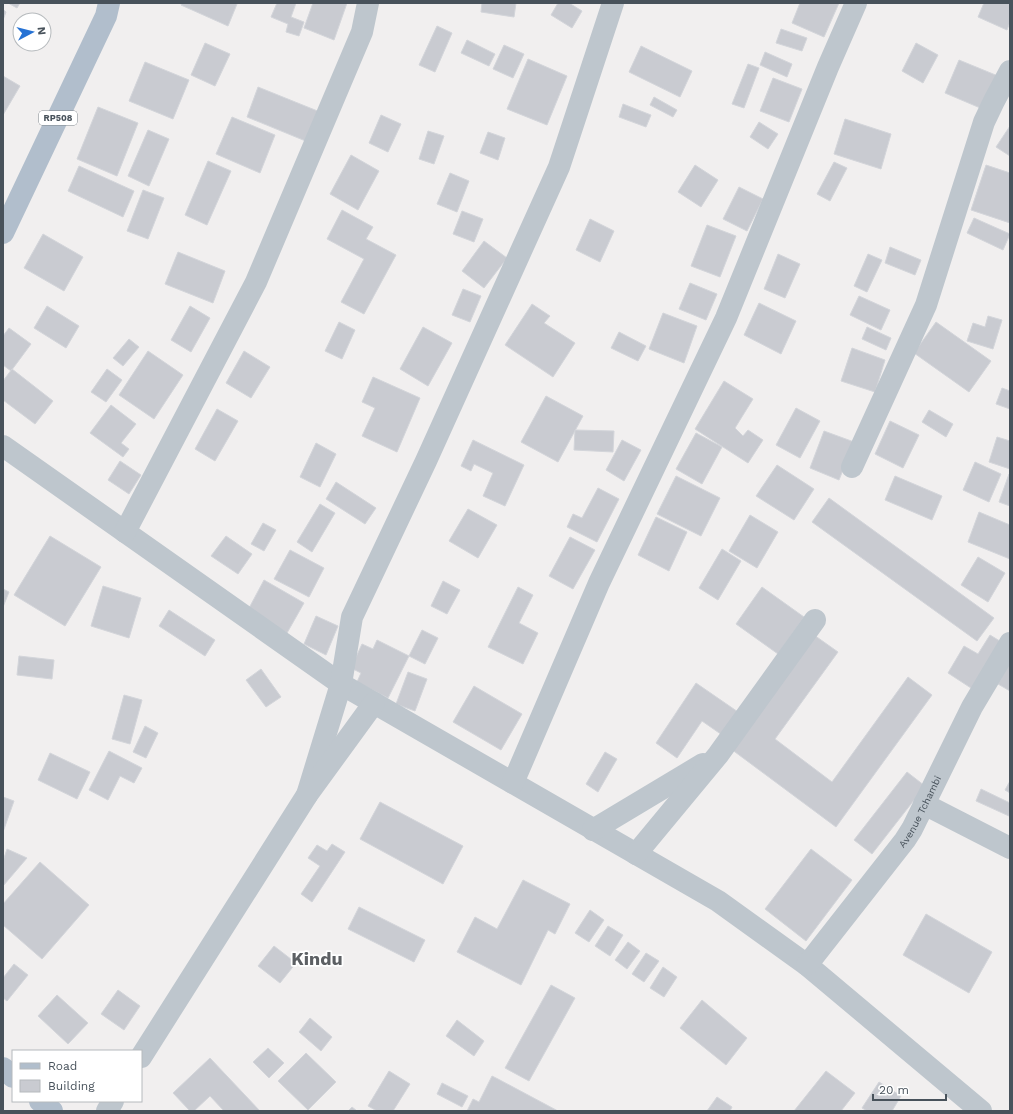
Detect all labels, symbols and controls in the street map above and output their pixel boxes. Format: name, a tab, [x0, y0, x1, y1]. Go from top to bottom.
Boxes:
north arrow	[12, 12, 52, 52]
text: N	[34, 26, 48, 36]
road number: RP508	[39, 111, 77, 125]
street label: Avenue Tchambi	[896, 774, 943, 849]
district label: Kindu	[291, 948, 343, 969]
legend	[12, 1050, 142, 1102]
text: Road	[48, 1059, 77, 1073]
scale bar	[873, 1076, 946, 1102]
text: Building	[48, 1079, 95, 1093]
text: 20 m	[879, 1083, 909, 1097]

